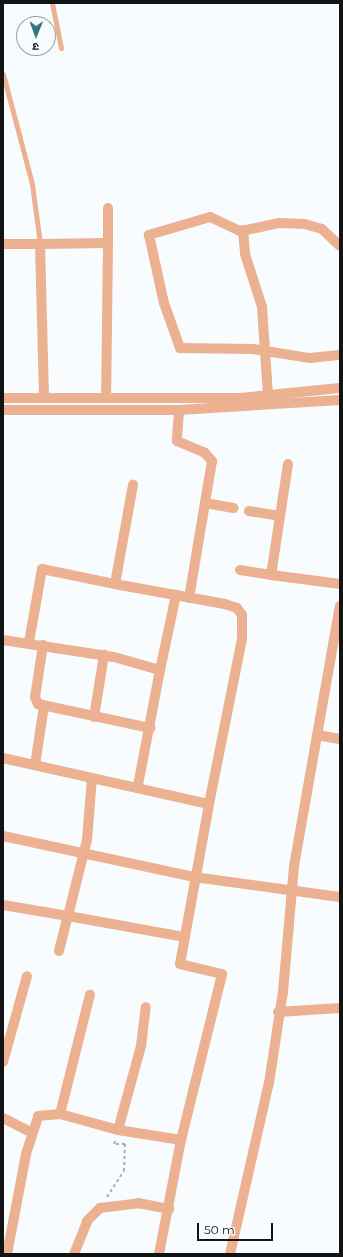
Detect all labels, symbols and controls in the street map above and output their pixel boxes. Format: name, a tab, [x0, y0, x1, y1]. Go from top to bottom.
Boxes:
north arrow	[16, 16, 56, 56]
text: उ	[32, 40, 39, 54]
scale bar	[199, 1215, 275, 1241]
text: 50 m	[204, 1222, 235, 1237]

